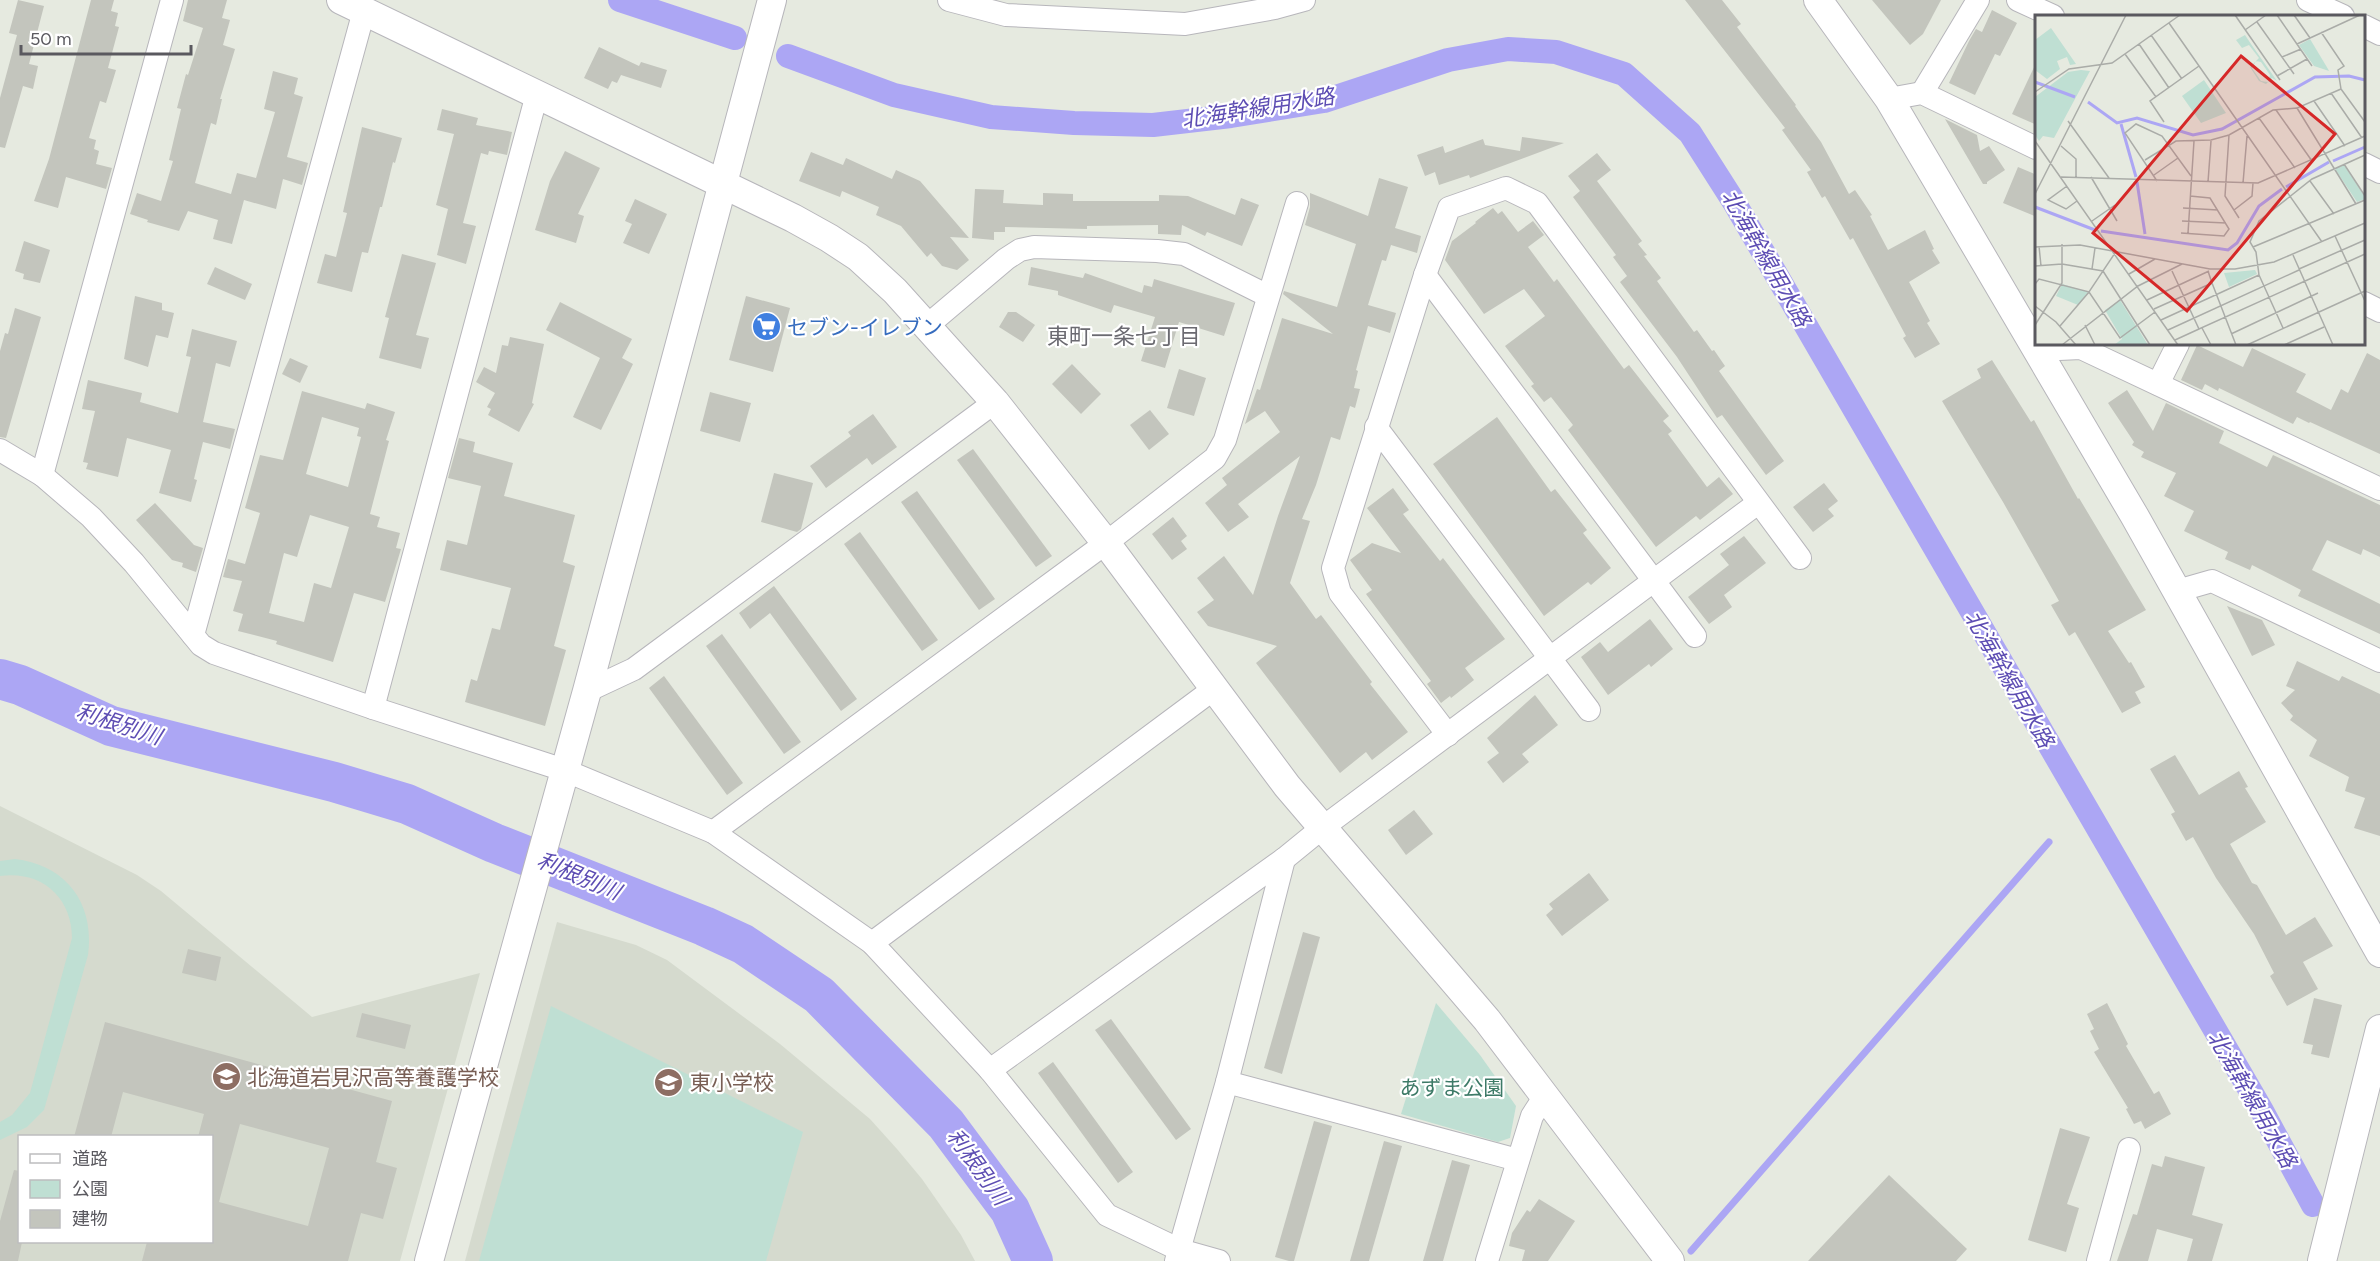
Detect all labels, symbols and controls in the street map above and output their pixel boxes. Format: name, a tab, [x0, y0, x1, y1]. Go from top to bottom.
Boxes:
inset map	[2035, 15, 2365, 345]
scale bar	[21, 18, 190, 56]
text: 50 m	[30, 28, 72, 50]
water label: 北海幹線用水路	[1180, 82, 1338, 133]
water label: 北海幹線用水路	[1716, 185, 1817, 333]
supermarket icon: セブン-イレブン	[750, 311, 782, 343]
place label: セブン-イレブン	[787, 315, 943, 340]
district label: 東町一条七丁目	[1047, 323, 1201, 350]
water label: 北海幹線用水路	[1959, 606, 2060, 754]
water label: 利根別川	[73, 698, 167, 751]
water label: 利根別川	[533, 846, 627, 906]
water label: 北海幹線用水路	[2202, 1026, 2303, 1174]
school or university icon: 北海道岩見沢高等養護学校	[210, 1061, 242, 1093]
place label: 北海道岩見沢高等養護学校	[247, 1065, 499, 1090]
school or university icon: 東小学校	[653, 1066, 685, 1098]
place label: 東小学校	[690, 1070, 774, 1095]
park label: あずま公園	[1400, 1075, 1505, 1100]
water label: 利根別川	[941, 1123, 1016, 1212]
legend	[18, 1135, 213, 1243]
text: 道路	[72, 1148, 108, 1170]
text: 公園	[72, 1178, 108, 1200]
text: 建物	[72, 1208, 108, 1230]

